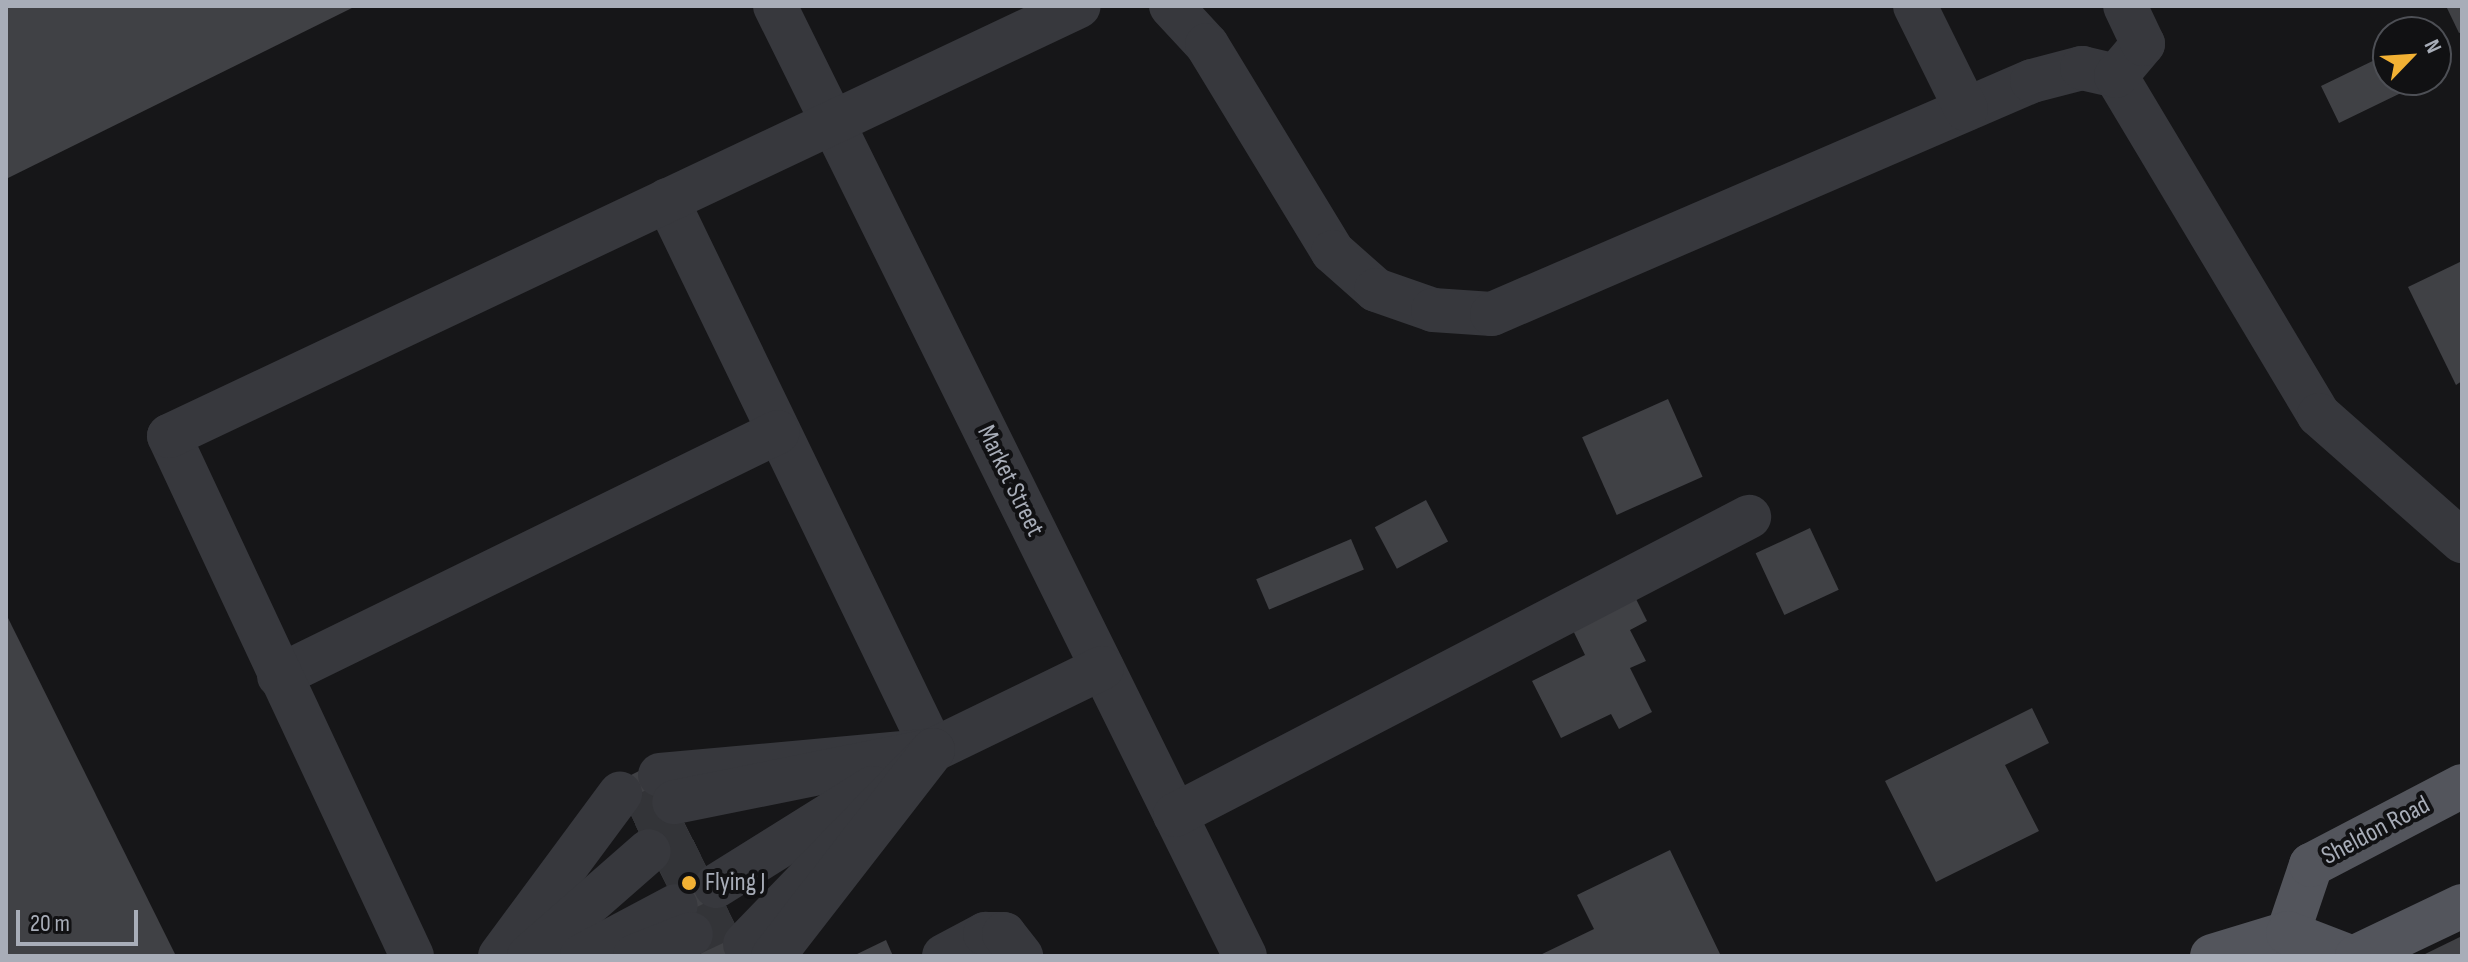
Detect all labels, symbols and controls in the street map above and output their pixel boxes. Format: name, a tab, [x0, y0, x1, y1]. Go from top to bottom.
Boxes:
north arrow	[2372, 16, 2452, 96]
text: N	[2418, 35, 2447, 58]
street label: Market Street	[970, 420, 1050, 542]
street label: Sheldon Road	[2317, 790, 2435, 872]
place label: Flying J	[705, 867, 766, 899]
marker: Flying J	[680, 874, 698, 892]
scale bar	[20, 894, 142, 944]
text: 20 m	[30, 909, 70, 938]

